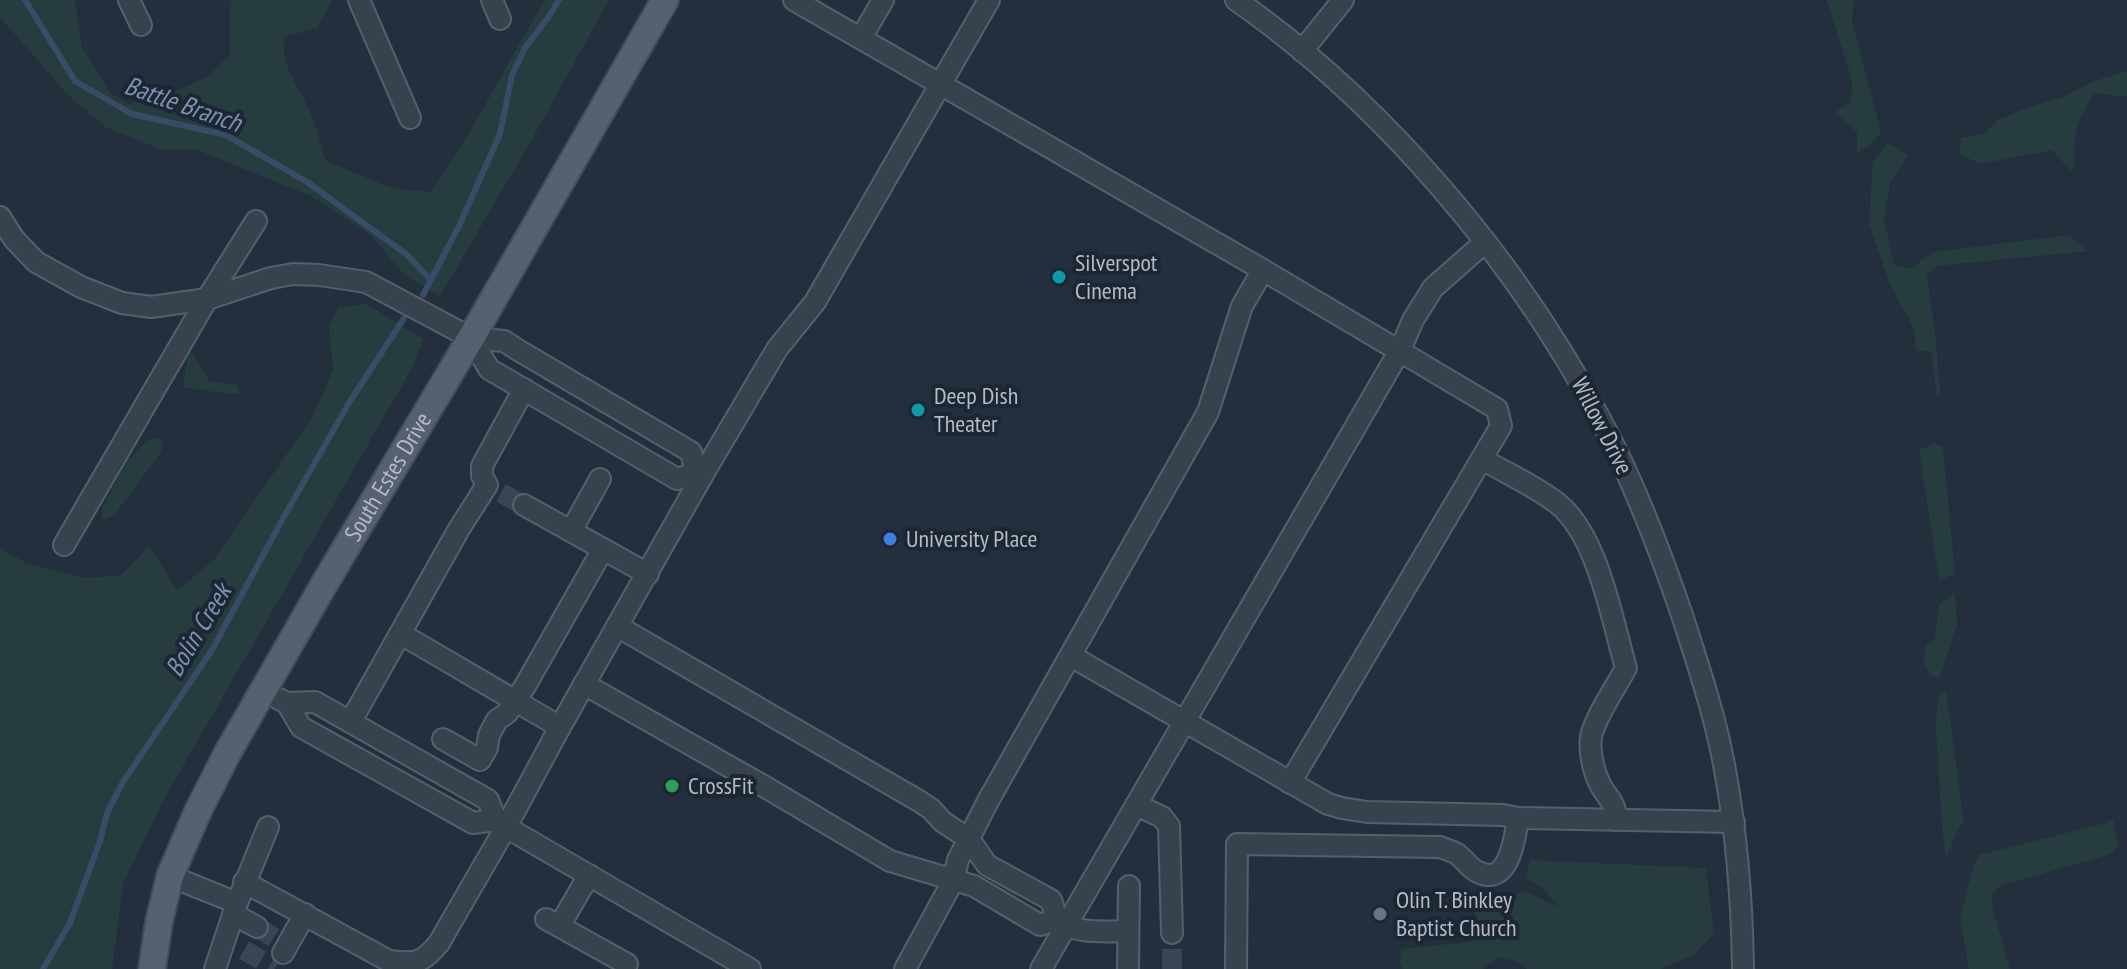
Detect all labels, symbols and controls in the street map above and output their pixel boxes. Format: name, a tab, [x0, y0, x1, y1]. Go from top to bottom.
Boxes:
water label: Battle Branch	[121, 68, 247, 139]
place label: Silverspot Cinema	[1075, 247, 1158, 306]
marker: Silverspot Cinema	[1050, 268, 1068, 286]
street label: Willow Drive	[1565, 372, 1640, 480]
place label: Deep Dish Theater	[934, 380, 1018, 439]
marker: Deep Dish Theater	[909, 401, 927, 419]
street label: South Estes Drive	[337, 407, 438, 547]
place label: University Place	[906, 523, 1037, 554]
marker: University Place	[881, 530, 899, 548]
water label: Bolin Creek	[157, 575, 240, 682]
place label: CrossFit	[688, 770, 754, 801]
marker: CrossFit	[663, 777, 681, 795]
place label: Olin T. Binkley Baptist Church	[1396, 884, 1517, 943]
marker: Olin T. Binkley Baptist Church	[1371, 905, 1389, 923]

